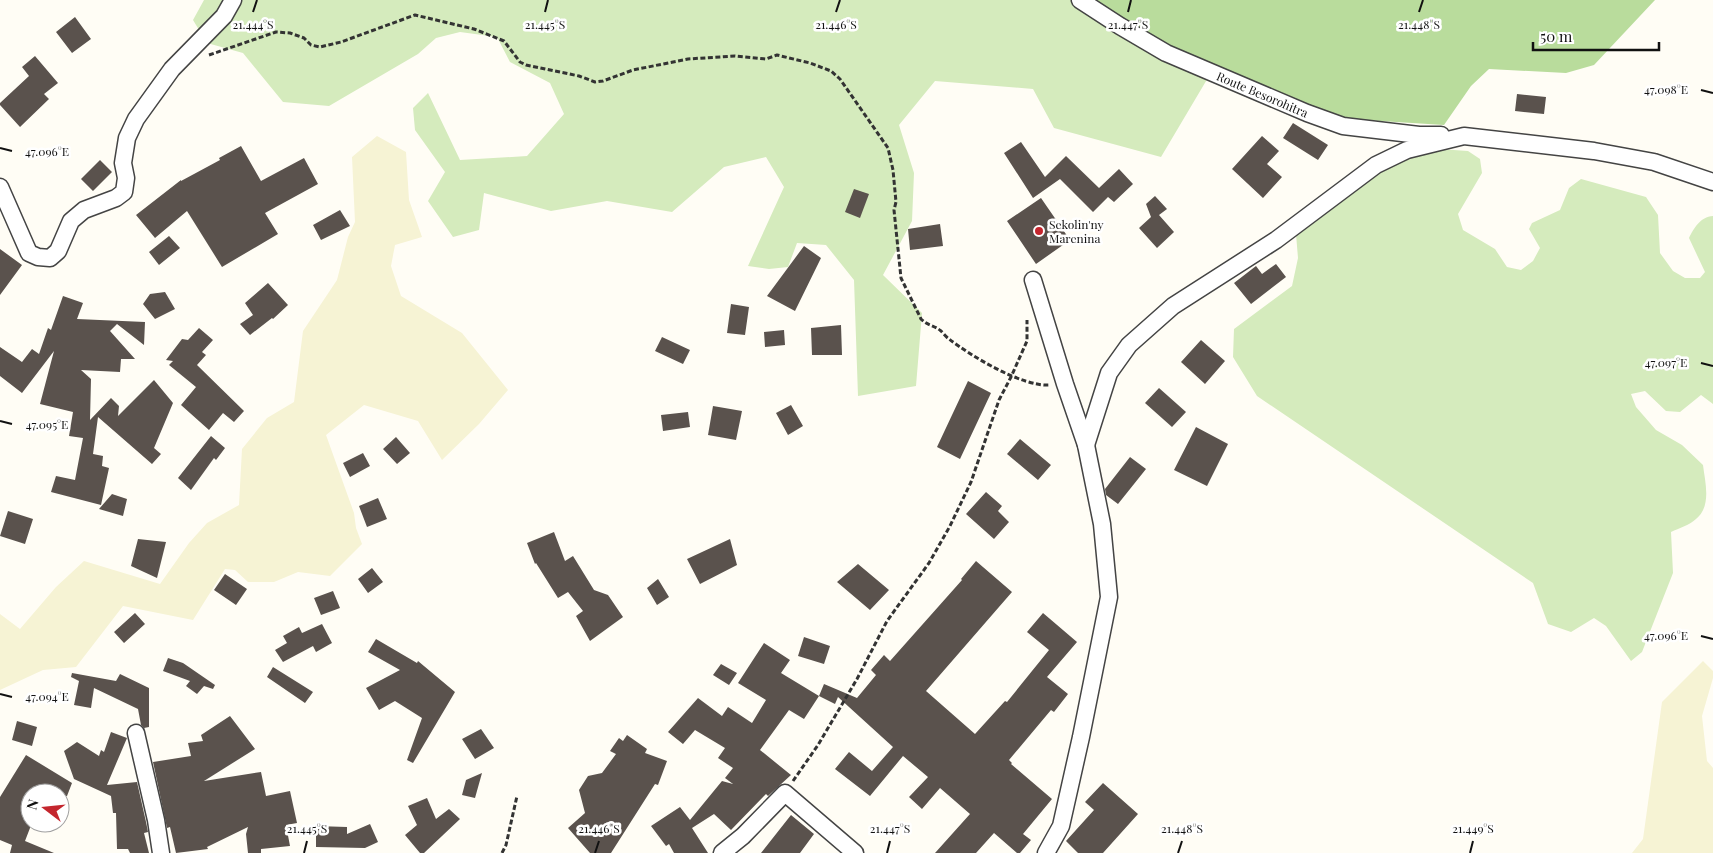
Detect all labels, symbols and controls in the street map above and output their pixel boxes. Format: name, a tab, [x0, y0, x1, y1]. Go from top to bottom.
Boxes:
text: 21.444°S	[232, 16, 274, 32]
text: 21.445°S	[525, 16, 565, 32]
text: 21.446°S	[815, 16, 857, 32]
text: 21.447°S	[1108, 16, 1148, 32]
text: 21.448°S	[1398, 16, 1440, 32]
scale bar	[1533, 20, 1659, 52]
text: 50 m	[1540, 26, 1573, 46]
street label: Route Besorohitra	[1214, 68, 1311, 121]
text: 47.098°E	[1644, 81, 1688, 97]
text: 47.096°E	[25, 143, 69, 159]
place label: Sekolin'ny Marenina	[1049, 216, 1104, 246]
marker: Sekolin'ny Marenina	[1033, 225, 1045, 237]
text: 47.097°E	[1645, 354, 1687, 370]
text: 47.095°E	[26, 416, 68, 432]
text: 47.096°E	[1644, 627, 1688, 643]
text: 47.094°E	[25, 688, 69, 704]
north arrow	[20, 783, 70, 833]
text: N	[21, 797, 43, 812]
text: 21.445°S	[287, 820, 327, 836]
text: 21.446°S	[578, 820, 620, 836]
text: 21.447°S	[870, 820, 910, 836]
text: 21.448°S	[1161, 820, 1203, 836]
text: 21.449°S	[1452, 820, 1494, 836]

